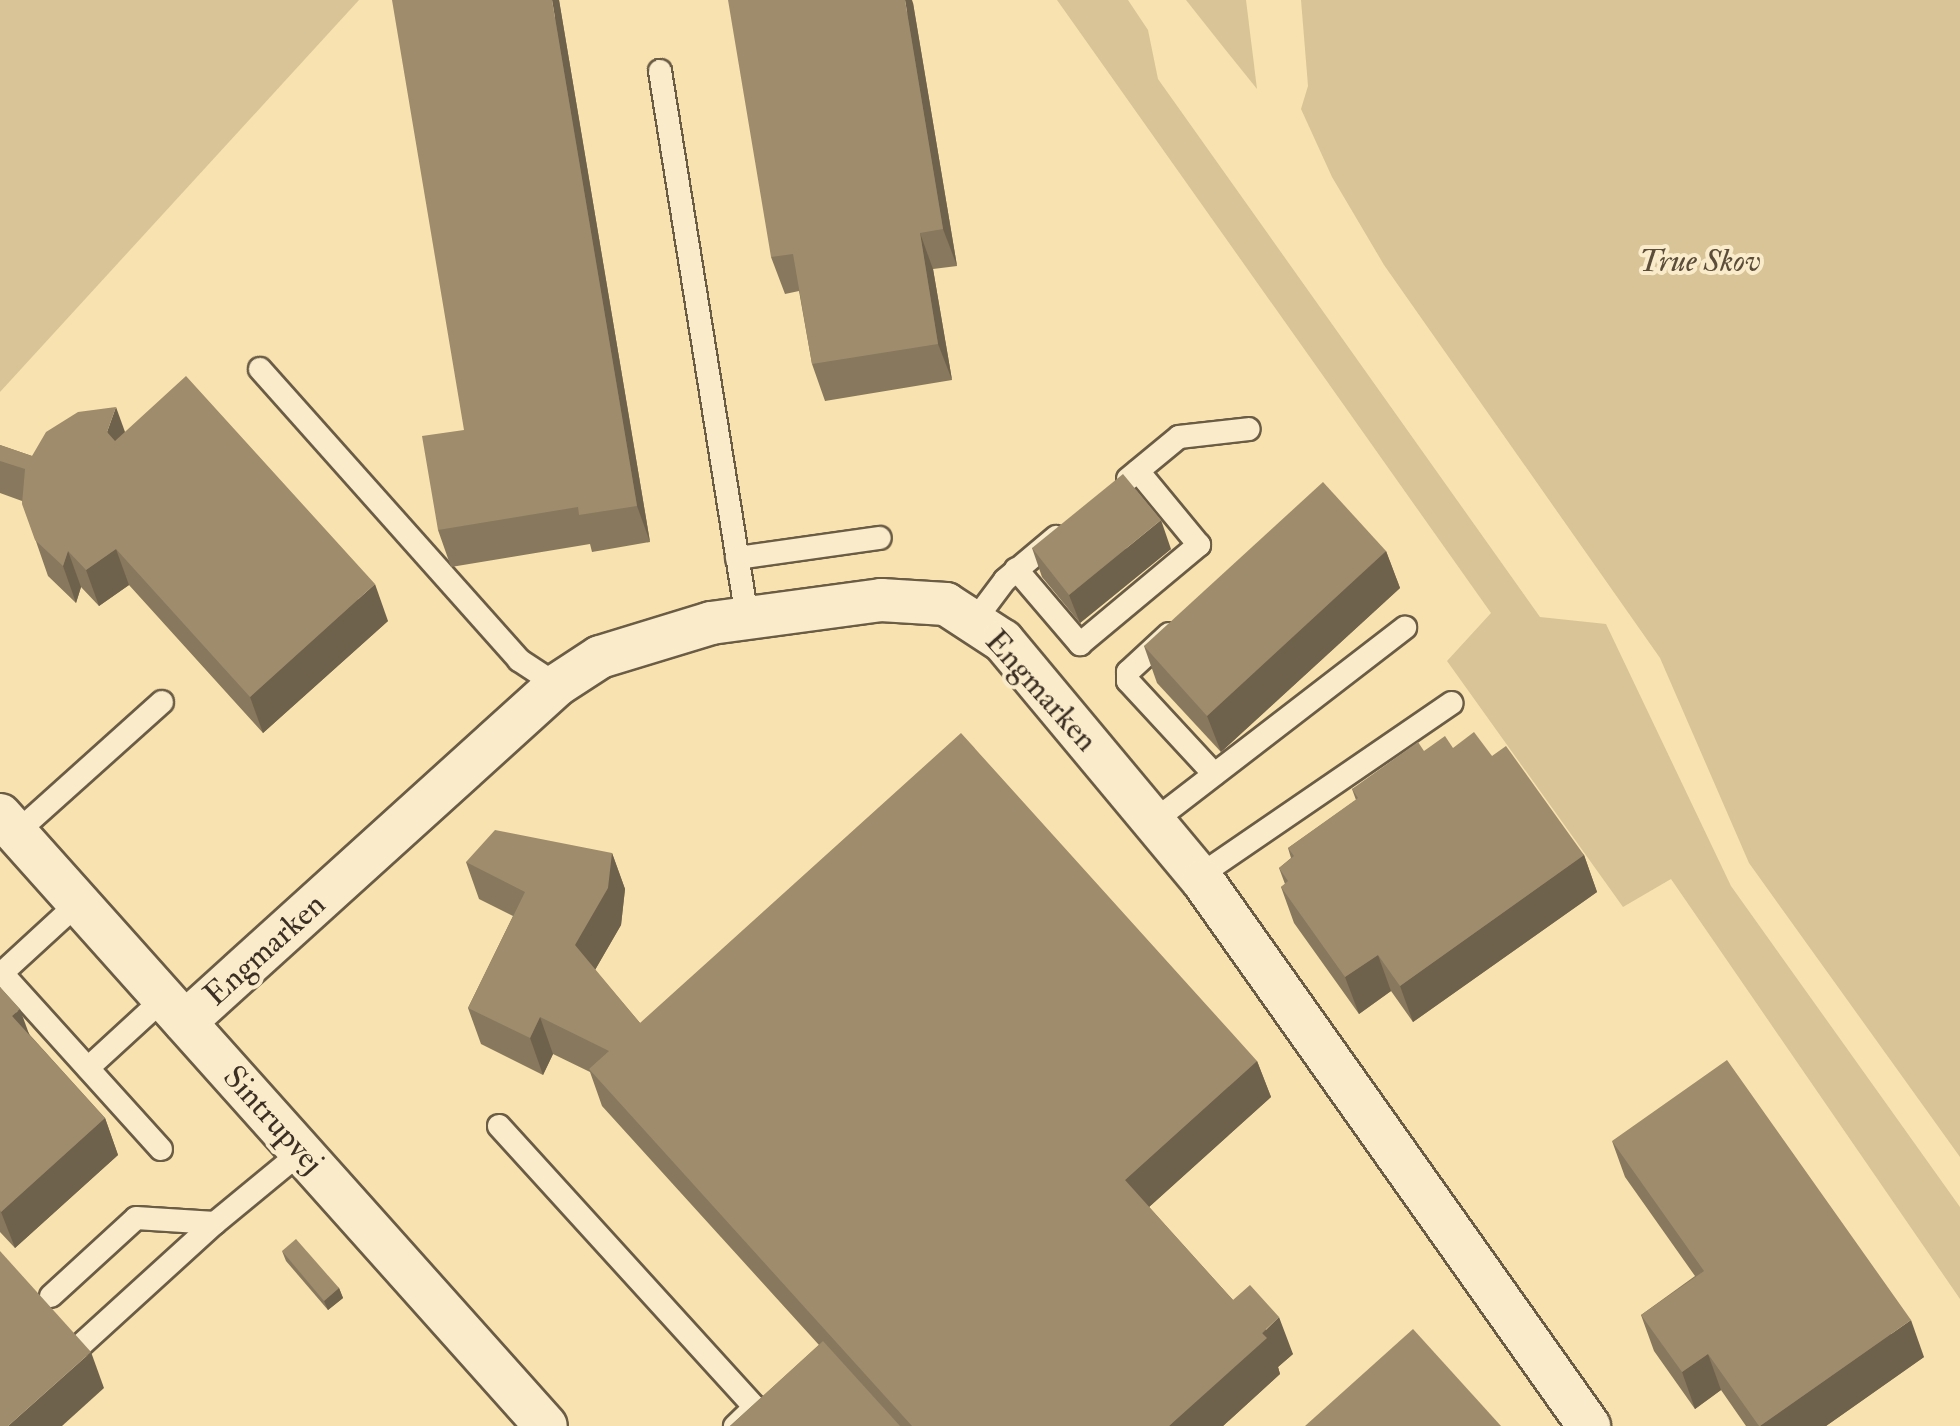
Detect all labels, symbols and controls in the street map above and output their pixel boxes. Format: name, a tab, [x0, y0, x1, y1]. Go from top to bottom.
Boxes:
park label: True Skov	[1639, 242, 1761, 280]
street label: Engmarken	[977, 622, 1105, 760]
street label: Engmarken	[196, 886, 334, 1014]
street label: Sintrupvej	[215, 1058, 331, 1182]

